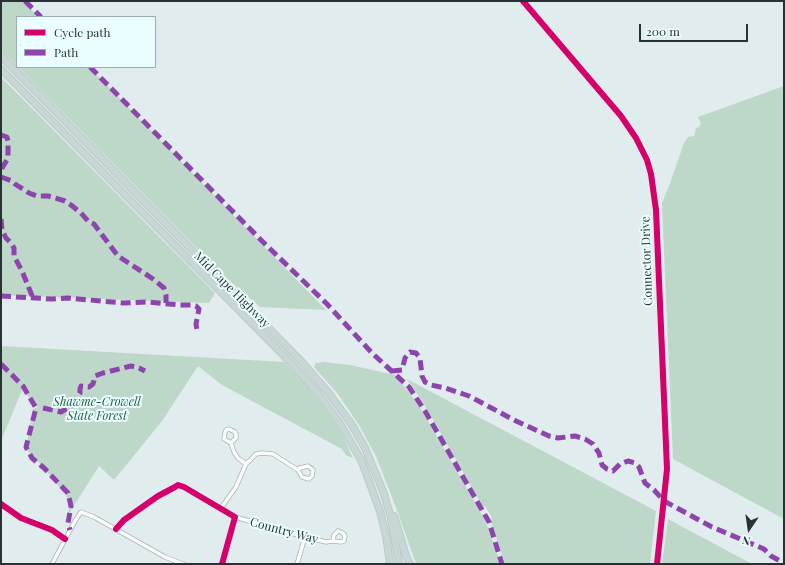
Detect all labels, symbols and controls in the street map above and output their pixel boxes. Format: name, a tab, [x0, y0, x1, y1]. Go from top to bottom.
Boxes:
legend	[16, 16, 156, 68]
scale bar	[641, 16, 750, 42]
text: 200 m	[646, 23, 680, 39]
text: Cycle path	[54, 24, 111, 40]
text: Path	[54, 44, 78, 60]
street label: Connector Drive	[638, 216, 656, 306]
street label: Mid Cape Highway	[191, 249, 273, 331]
park label: Shawme-Crowell State Forest	[53, 395, 141, 423]
north arrow	[729, 509, 769, 549]
street label: Country Way	[248, 515, 320, 547]
text: N	[741, 533, 752, 549]

